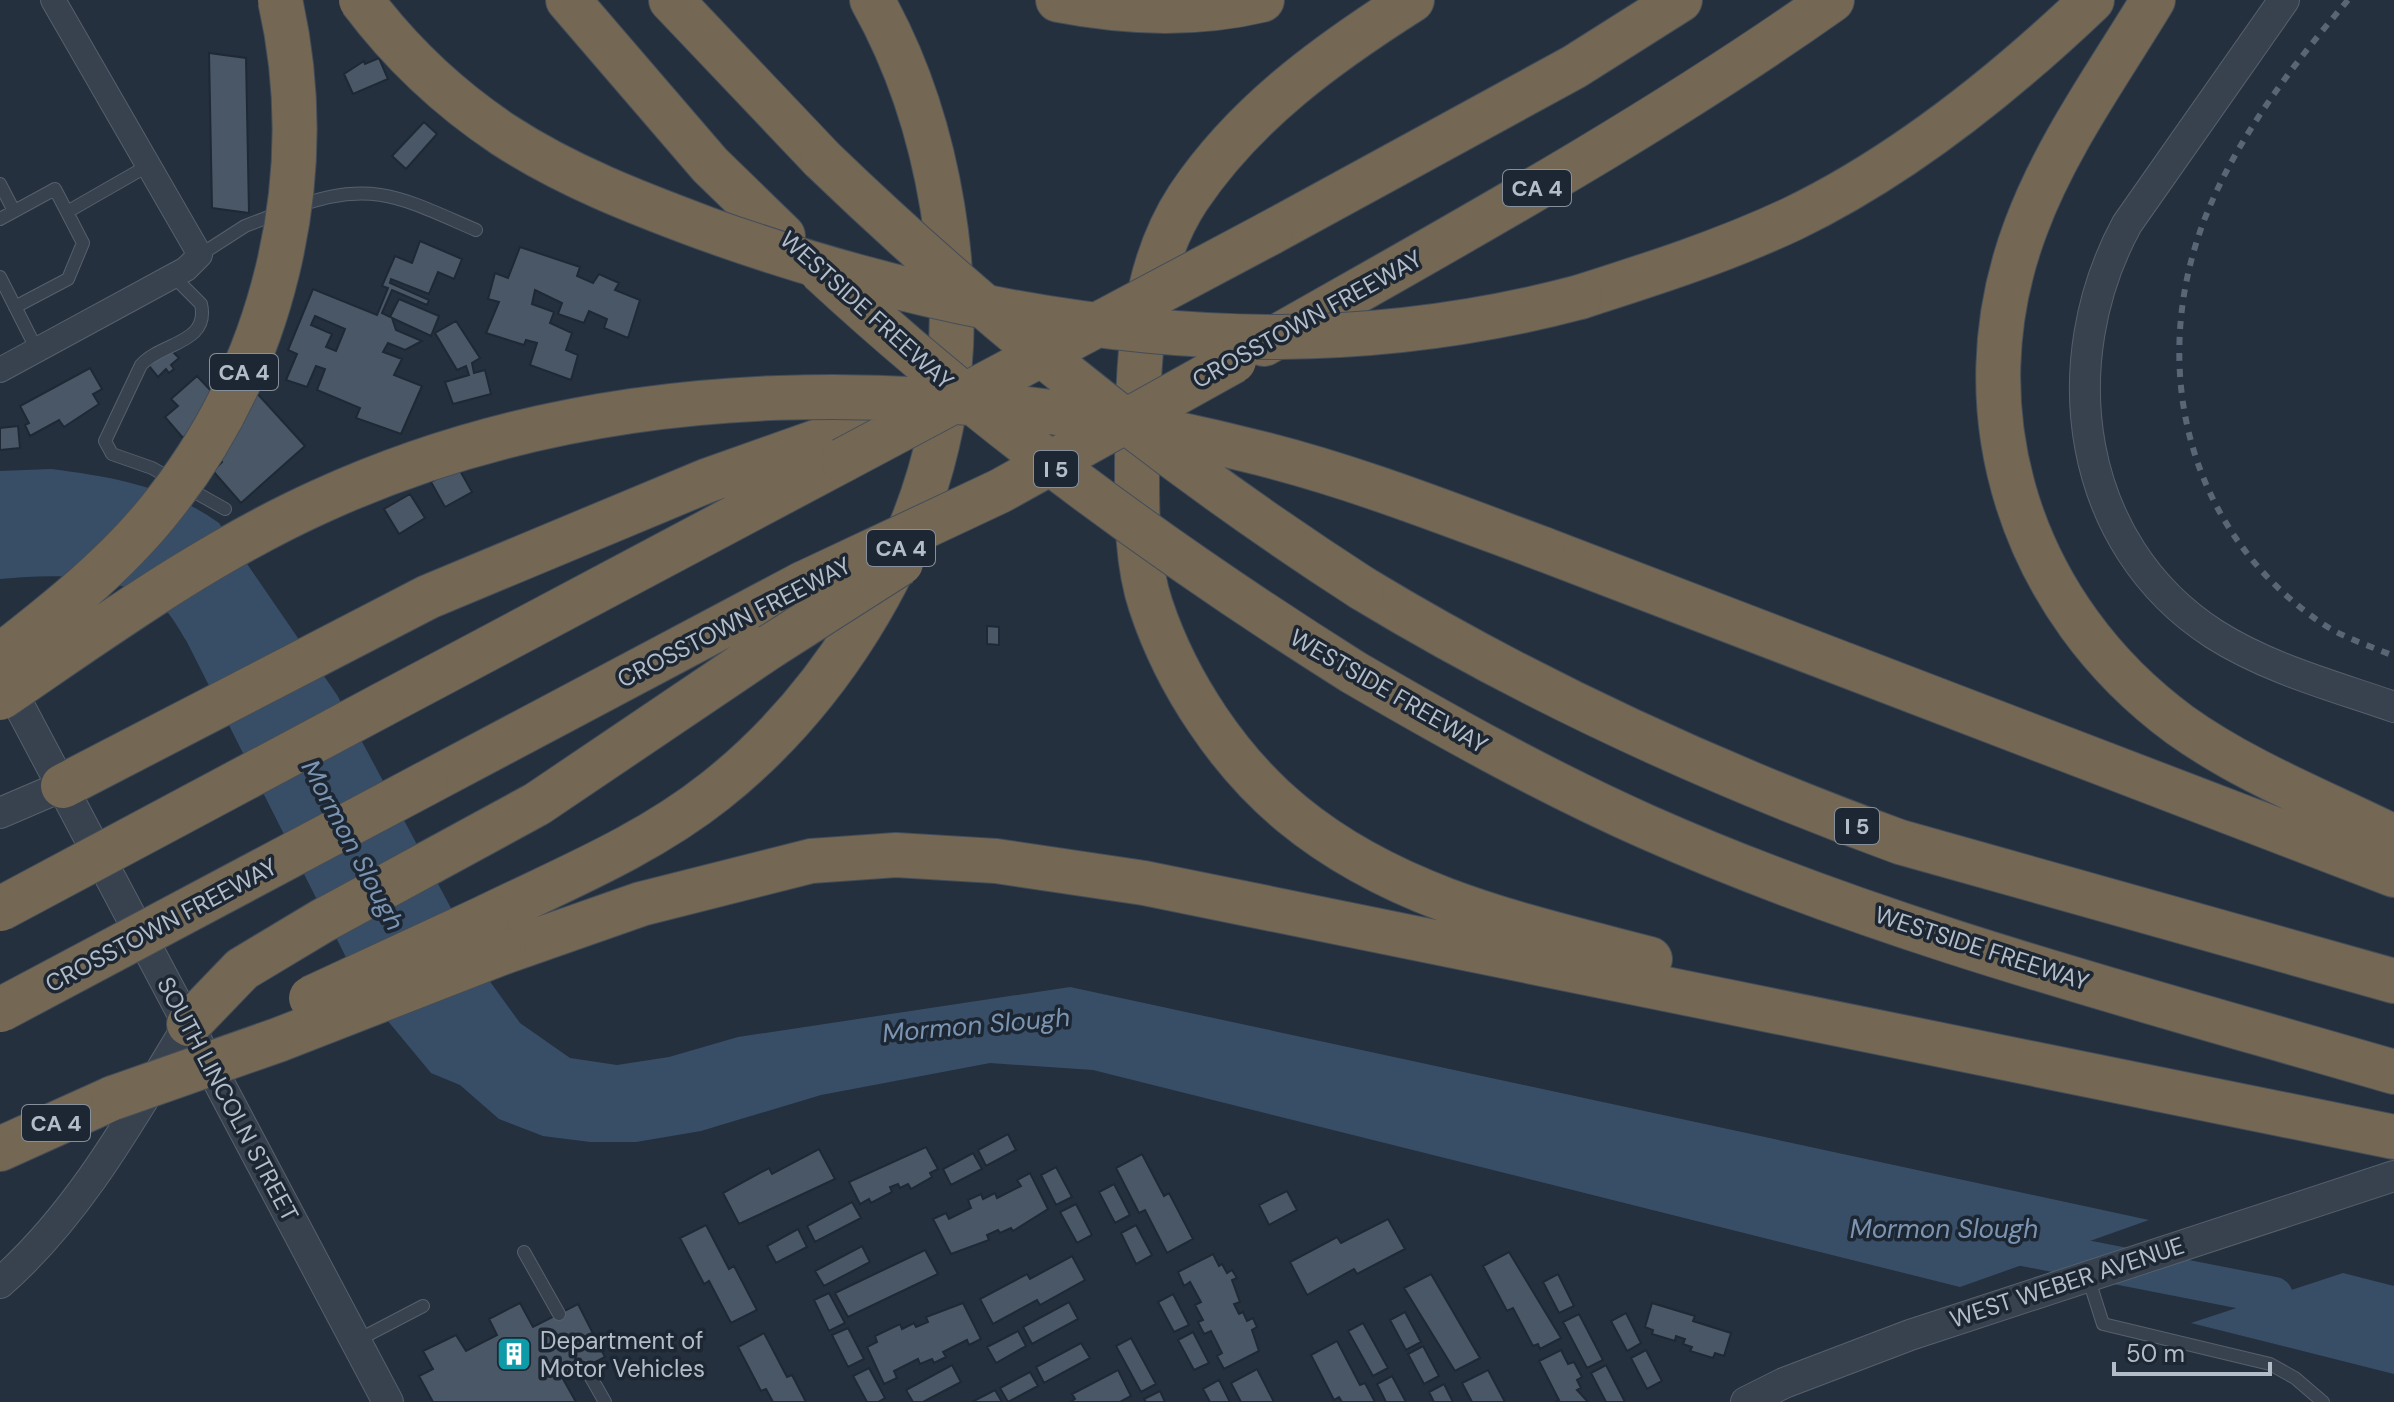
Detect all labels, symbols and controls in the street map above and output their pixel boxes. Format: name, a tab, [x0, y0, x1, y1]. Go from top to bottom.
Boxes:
road number: CA 4	[1503, 170, 1571, 206]
street label: WESTSIDE FREEWAY	[774, 224, 960, 396]
street label: CROSSTOWN FREEWAY	[1187, 243, 1427, 395]
road number: CA 4	[210, 354, 278, 390]
road number: I 5	[1034, 451, 1078, 487]
road number: CA 4	[867, 530, 935, 566]
street label: CROSSTOWN FREEWAY	[612, 550, 856, 694]
street label: WESTSIDE FREEWAY	[1285, 622, 1493, 760]
water label: Mormon Slough	[294, 754, 412, 936]
road number: I 5	[1835, 808, 1879, 844]
street label: CROSSTOWN FREEWAY	[40, 851, 282, 999]
street label: WESTSIDE FREEWAY	[1871, 899, 2093, 997]
street label: SOUTH LINCOLN STREET	[150, 971, 306, 1227]
water label: Mormon Slough	[881, 1000, 1071, 1050]
road number: CA 4	[22, 1105, 90, 1141]
water label: Mormon Slough	[1850, 1212, 2038, 1246]
street label: WEST WEBER AVENUE	[1946, 1229, 2188, 1335]
place label: Department of Motor Vehicles	[540, 1325, 705, 1384]
scale bar	[2114, 1326, 2270, 1376]
building icon: Department of Motor Vehicles	[495, 1335, 533, 1373]
text: 50 m	[2126, 1338, 2185, 1369]

